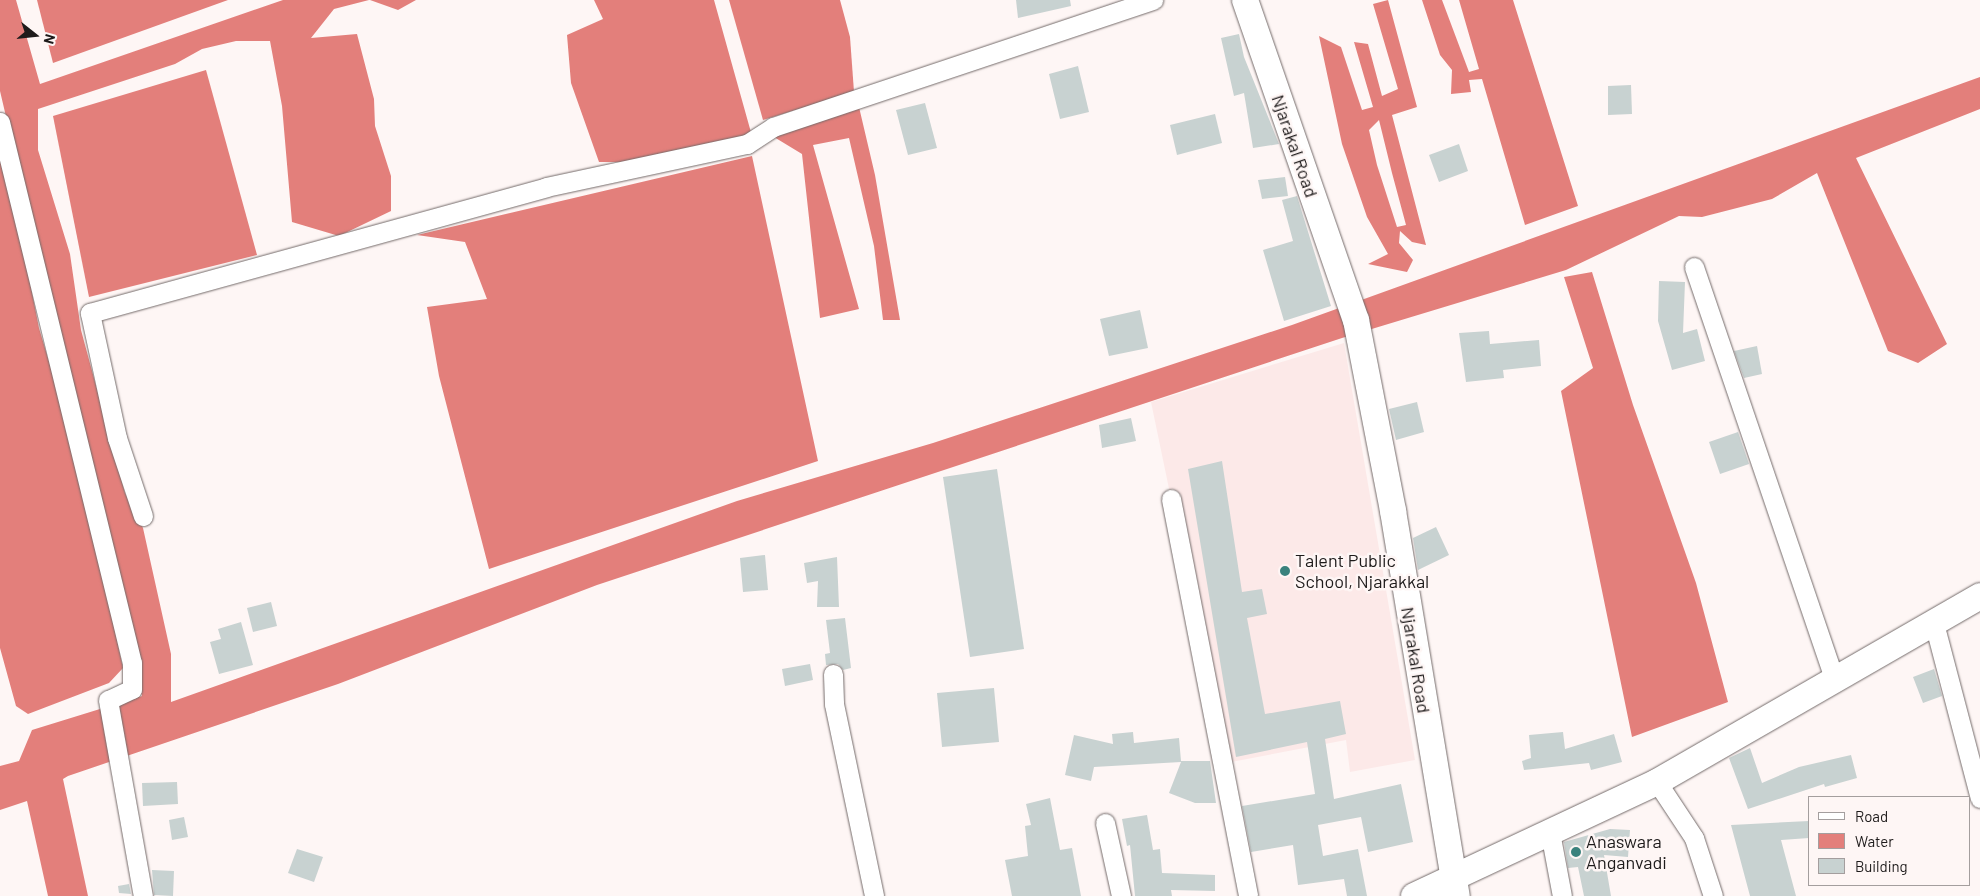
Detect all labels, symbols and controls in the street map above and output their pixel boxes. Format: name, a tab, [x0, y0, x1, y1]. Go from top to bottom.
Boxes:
north arrow	[10, 10, 60, 60]
text: N	[40, 32, 59, 46]
street label: Njarakal Road	[1267, 92, 1323, 200]
place label: Talent Public School, Njarakkal	[1295, 550, 1429, 592]
marker: Talent Public School, Njarakkal	[1279, 565, 1291, 577]
street label: Njarakal Road	[1397, 605, 1435, 715]
legend	[1808, 796, 1970, 886]
text: Road	[1855, 807, 1888, 825]
place label: Anaswara Anganvadi	[1586, 831, 1667, 874]
text: Water	[1855, 832, 1894, 850]
marker: Anaswara Anganvadi	[1570, 846, 1582, 858]
text: Building	[1855, 857, 1908, 875]

